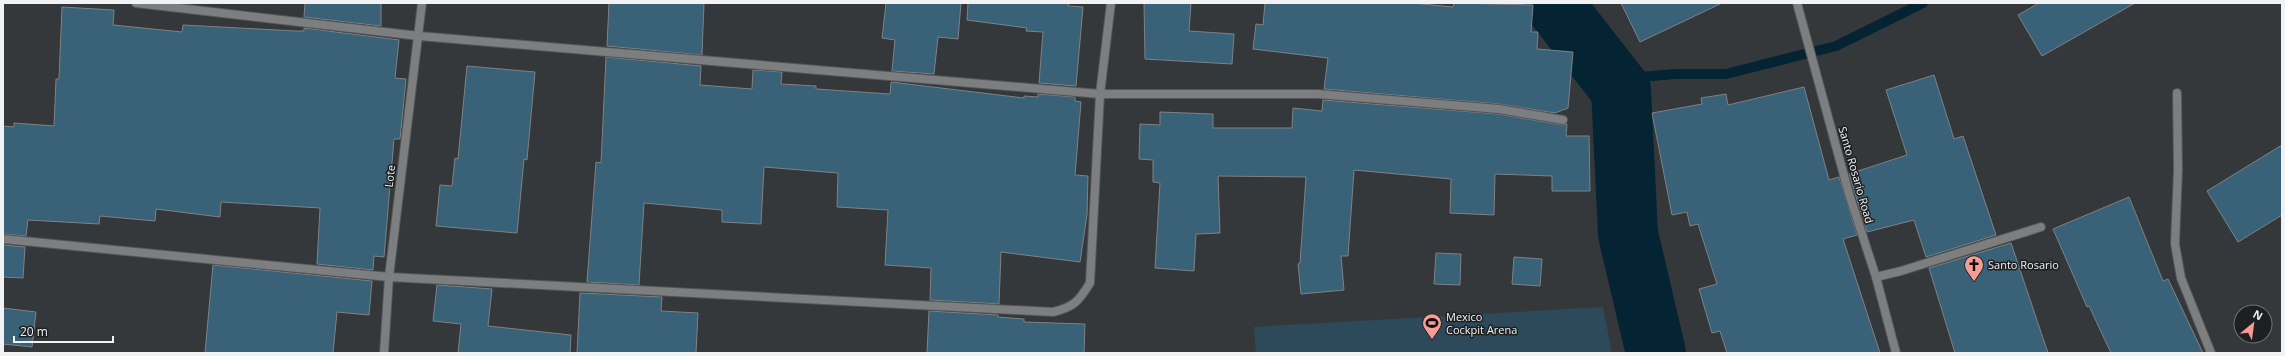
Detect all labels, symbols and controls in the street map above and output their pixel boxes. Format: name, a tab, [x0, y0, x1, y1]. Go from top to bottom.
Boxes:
street label: Santo Rosario Road	[1835, 125, 1877, 225]
street label: Lote	[381, 164, 398, 188]
church icon: Santo Rosario	[1963, 254, 1985, 282]
place label: Santo Rosario	[1988, 257, 2059, 272]
north arrow	[2233, 304, 2273, 344]
text: N	[2251, 306, 2266, 324]
place label: Mexico Cockpit Arena	[1446, 309, 1517, 337]
sports icon: Mexico Cockpit Arena	[1421, 312, 1443, 340]
scale bar	[14, 318, 113, 344]
text: 20 m	[20, 323, 48, 340]

